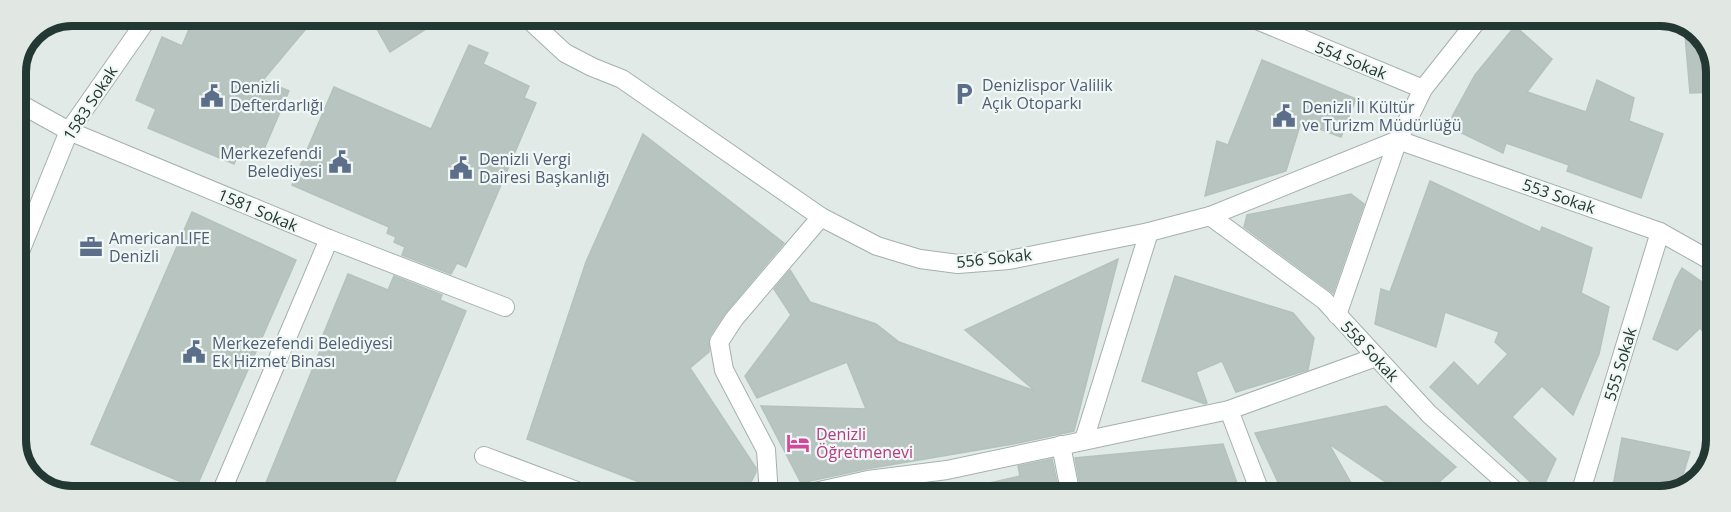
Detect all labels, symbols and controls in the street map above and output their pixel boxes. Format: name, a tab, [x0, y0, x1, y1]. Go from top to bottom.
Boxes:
street label: 554 Sokak	[1312, 36, 1391, 85]
street label: 1583 Sokak	[58, 61, 123, 145]
place label: Denizlispor Valilik Açık Otoparkı	[982, 74, 1113, 114]
place label: Denizli Defterdarlığı	[230, 76, 323, 116]
parking icon: Denizlispor Valilik Açık Otoparkı	[951, 81, 977, 107]
public building icon: Denizli Defterdarlığı	[199, 83, 225, 109]
place label: Denizli İl Kültür ve Turizm Müdürlüğü	[1302, 96, 1462, 136]
public building icon: Denizli İl Kültür ve Turizm Müdürlüğü	[1271, 103, 1297, 129]
place label: Merkezefendi Belediyesi	[220, 142, 322, 182]
place label: Denizli Vergi Dairesi Başkanlığı	[479, 148, 610, 188]
public building icon: Merkezefendi Belediyesi	[327, 149, 353, 175]
public building icon: Denizli Vergi Dairesi Başkanlığı	[448, 155, 474, 181]
street label: 553 Sokak	[1520, 173, 1599, 219]
street label: 1581 Sokak	[215, 183, 302, 237]
place label: AmericanLIFE Denizli	[109, 227, 210, 267]
office icon: AmericanLIFE Denizli	[78, 234, 104, 260]
street label: 556 Sokak	[955, 243, 1033, 273]
street label: 558 Sokak	[1336, 316, 1404, 387]
street label: 555 Sokak	[1598, 324, 1642, 403]
place label: Merkezefendi Belediyesi Ek Hizmet Binası	[212, 332, 393, 372]
public building icon: Merkezefendi Belediyesi Ek Hizmet Binası	[181, 339, 207, 365]
place label: Denizli Öğretmenevi	[816, 423, 913, 463]
hotel icon: Denizli Öğretmenevi	[785, 430, 811, 456]

